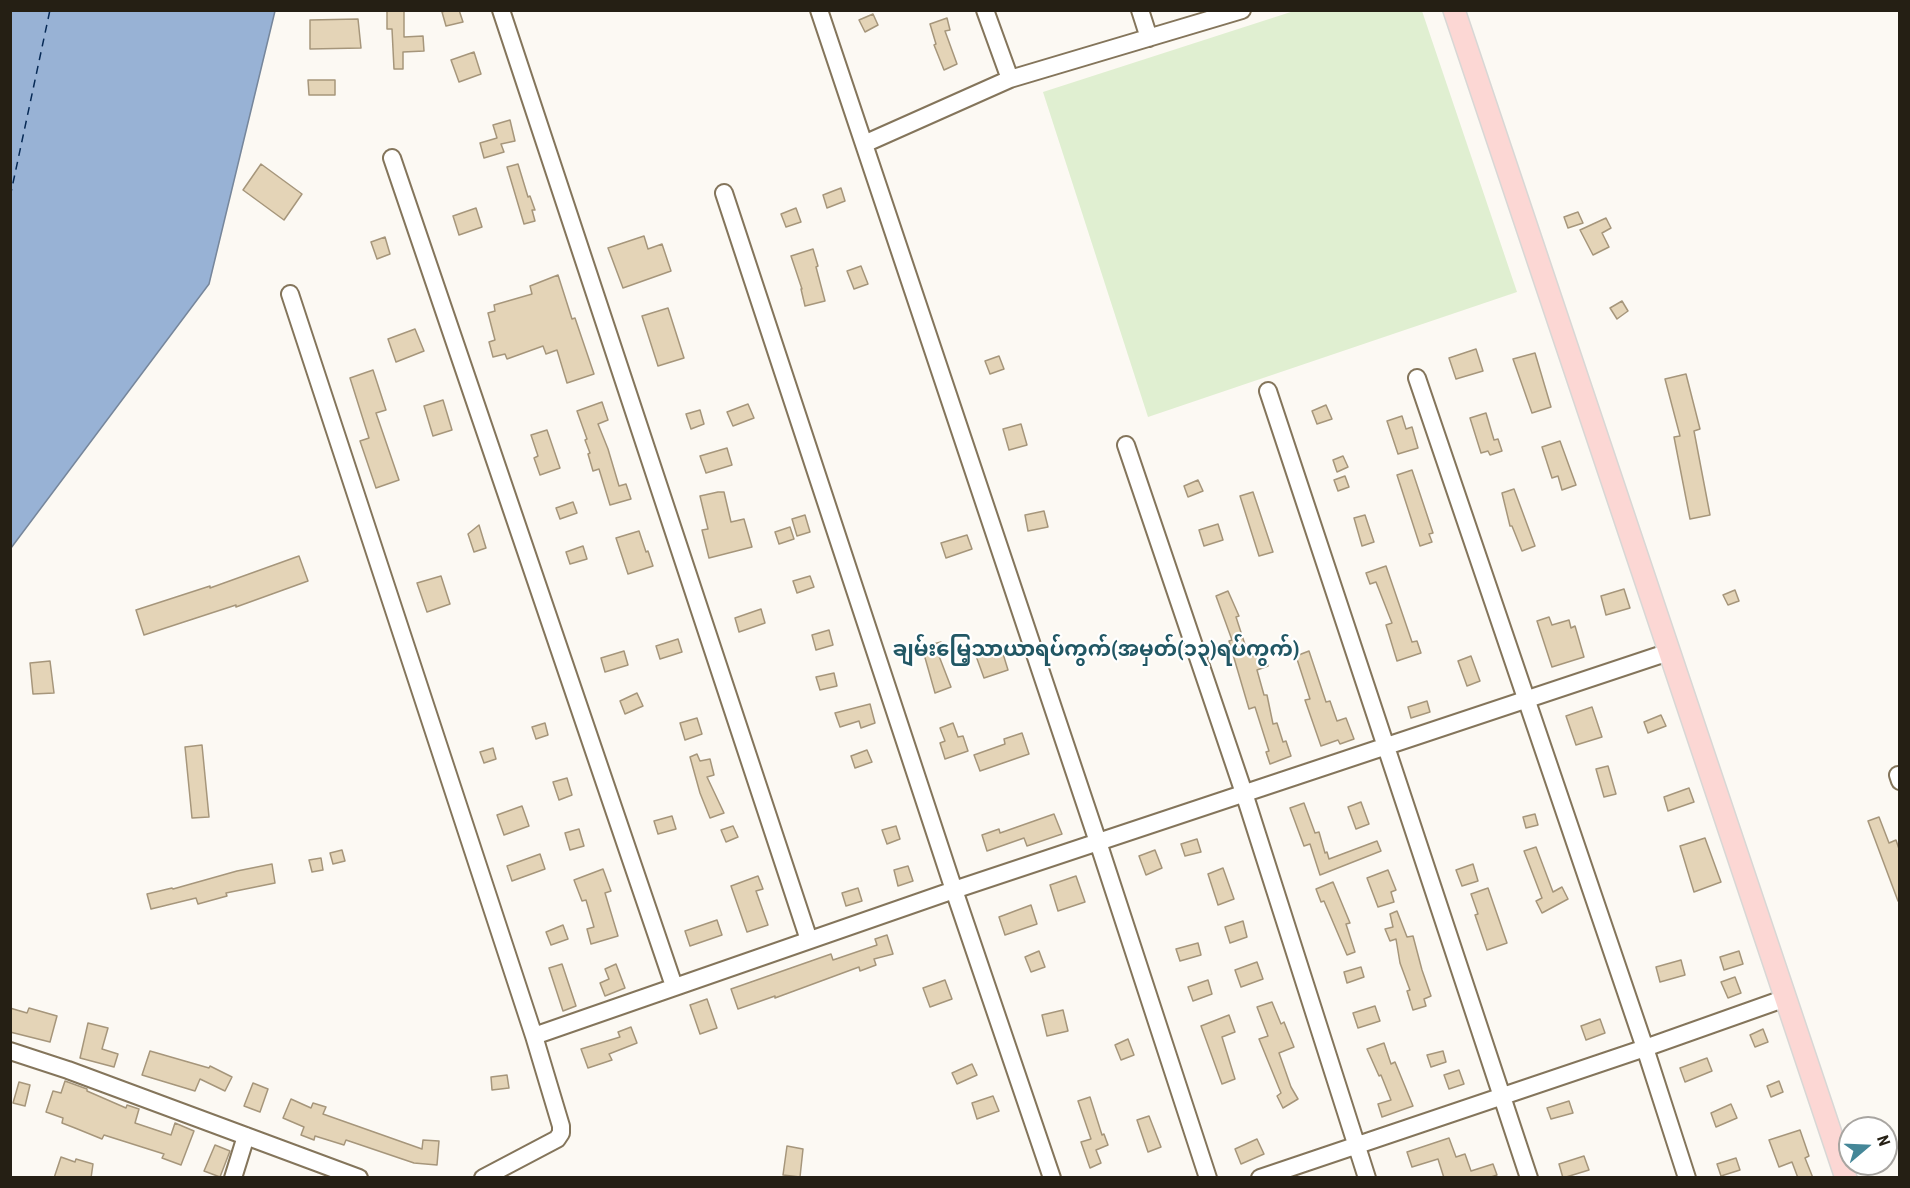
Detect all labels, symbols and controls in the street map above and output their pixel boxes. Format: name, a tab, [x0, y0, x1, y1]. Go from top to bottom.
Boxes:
district label: ချမ်းမြေ့သာယာရပ်ကွက်(အမှတ်(၁၃)ရပ်ကွက်)	[892, 638, 1300, 664]
north arrow	[1838, 1116, 1898, 1176]
text: N	[1873, 1133, 1894, 1148]

